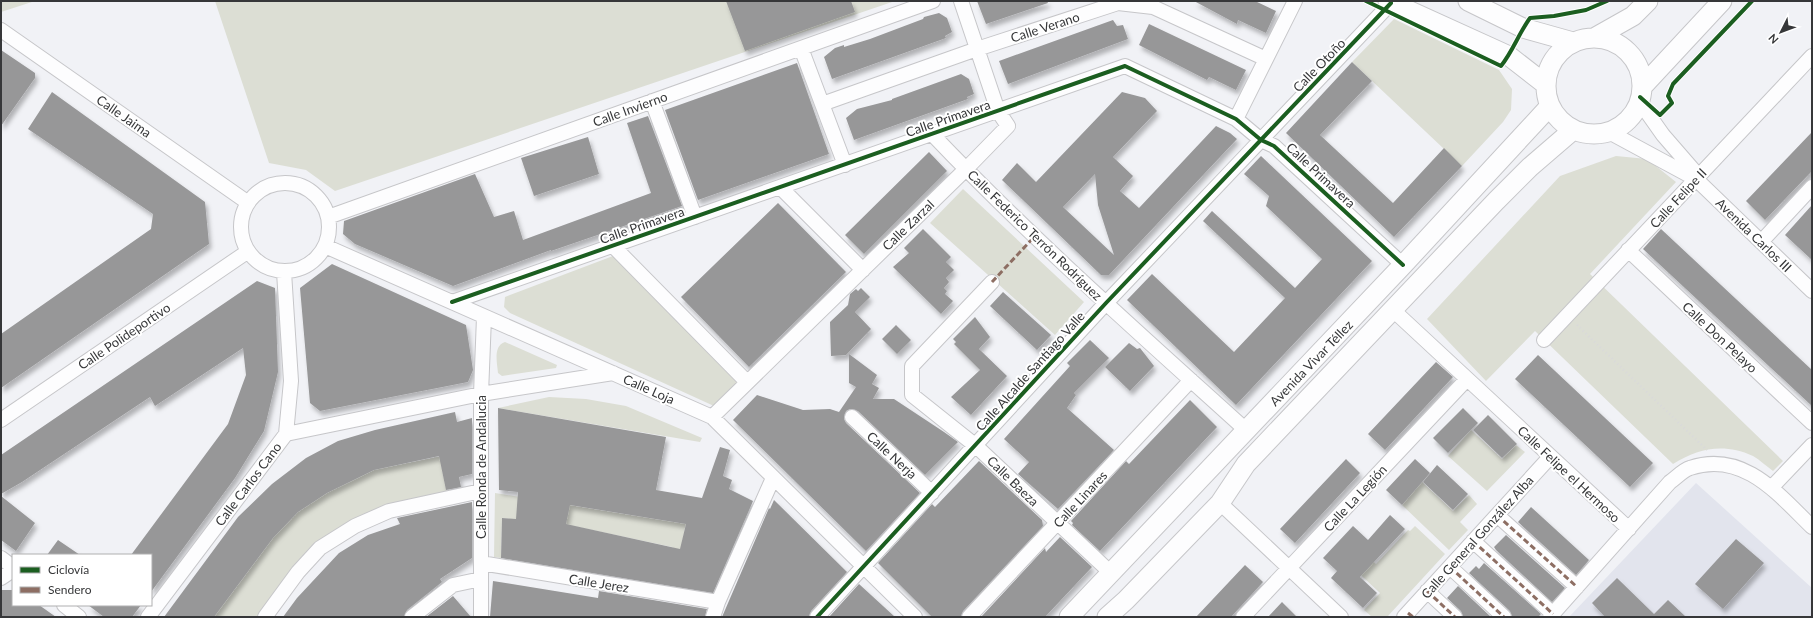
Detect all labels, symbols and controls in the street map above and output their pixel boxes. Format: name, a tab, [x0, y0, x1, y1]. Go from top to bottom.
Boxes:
street label: Calle Verano	[1009, 8, 1081, 46]
north arrow	[1761, 12, 1801, 52]
text: N	[1766, 32, 1781, 47]
street label: Calle Otoño	[1289, 35, 1349, 95]
street label: Calle Invierno	[591, 88, 669, 130]
street label: Calle Jaima	[94, 91, 154, 141]
street label: Calle Primavera	[904, 96, 992, 140]
street label: Calle Primavera	[1283, 139, 1359, 211]
street label: Calle Felipe II	[1646, 165, 1710, 231]
street label: Calle Federico Terrón Rodríguez	[964, 167, 1106, 304]
street label: Avenida Carlos III	[1713, 195, 1795, 275]
street label: Calle Zarzal	[879, 196, 937, 254]
street label: Calle Primavera	[598, 203, 686, 247]
street label: Calle Don Pelayo	[1679, 298, 1761, 376]
street label: Calle Polideportivo	[75, 299, 173, 373]
street label: Calle Alcalde Santiago Valle	[972, 308, 1088, 434]
street label: Avenida Vivar Téllez	[1266, 317, 1356, 409]
street label: Calle Loja	[621, 371, 677, 407]
street label: Calle Ronda de Andalucia	[473, 395, 489, 539]
street label: Calle Felipe el Hermoso	[1514, 422, 1624, 526]
street label: Calle Nerja	[864, 428, 920, 482]
street label: Calle Carlos Cano	[211, 439, 285, 529]
street label: Calle Baeza	[984, 453, 1042, 509]
street label: Calle La Legión	[1320, 461, 1390, 535]
street label: Calle Linares	[1050, 467, 1111, 531]
street label: Calle General González Alba	[1418, 472, 1536, 602]
legend	[12, 554, 152, 606]
text: Ciclovía	[48, 562, 89, 577]
street label: Calle Jerez	[568, 570, 630, 596]
text: Sendero	[48, 582, 92, 597]

